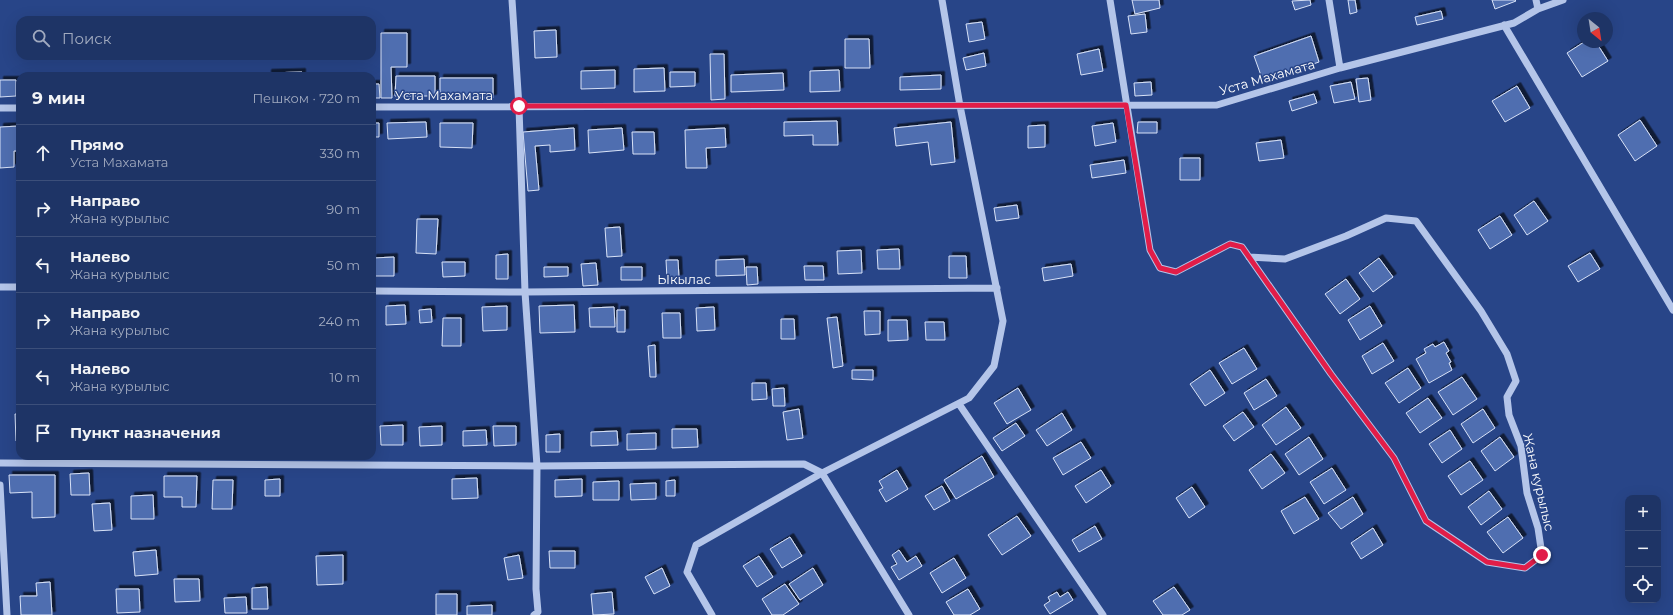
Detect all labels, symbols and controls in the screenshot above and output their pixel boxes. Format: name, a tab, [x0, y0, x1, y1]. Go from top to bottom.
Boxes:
north arrow	[1577, 12, 1613, 48]
search box	[16, 16, 376, 60]
icon: search	[30, 27, 52, 49]
text: Поиск	[62, 29, 111, 48]
street label: Уста Махамата	[1217, 56, 1317, 98]
street label: Уста Махамата	[395, 87, 493, 103]
text: 9 мин	[32, 88, 85, 108]
text: Пешком · 720 m	[252, 90, 360, 106]
route start	[510, 97, 528, 115]
text: Прямо	[70, 135, 124, 154]
icon: ahead	[32, 142, 54, 164]
text: 330 m	[320, 145, 360, 161]
text: Уста Махамата	[70, 154, 168, 170]
text: Направо	[70, 191, 140, 210]
icon: right	[32, 198, 54, 220]
text: 90 m	[326, 201, 360, 217]
text: Жана курылыс	[70, 210, 170, 226]
text: Налево	[70, 247, 130, 266]
icon: left	[32, 254, 54, 276]
text: 50 m	[327, 257, 360, 273]
text: Жана курылыс	[70, 266, 170, 282]
street label: Ыкылас	[657, 271, 711, 287]
text: Направо	[70, 303, 140, 322]
icon: right	[32, 310, 54, 332]
text: 240 m	[319, 313, 360, 329]
text: Жана курылыс	[70, 322, 170, 338]
text: Налево	[70, 359, 130, 378]
icon: left	[32, 366, 54, 388]
text: 10 m	[330, 369, 360, 385]
text: Жана курылыс	[70, 378, 170, 394]
icon: arrive	[32, 422, 54, 444]
text: Пункт назначения	[70, 423, 221, 442]
street label: Жана курылыс	[1520, 432, 1558, 532]
map controls	[1625, 495, 1661, 603]
button: +	[1625, 495, 1661, 531]
button: −	[1625, 531, 1661, 567]
route end	[1533, 546, 1551, 564]
button: locate	[1625, 567, 1661, 603]

